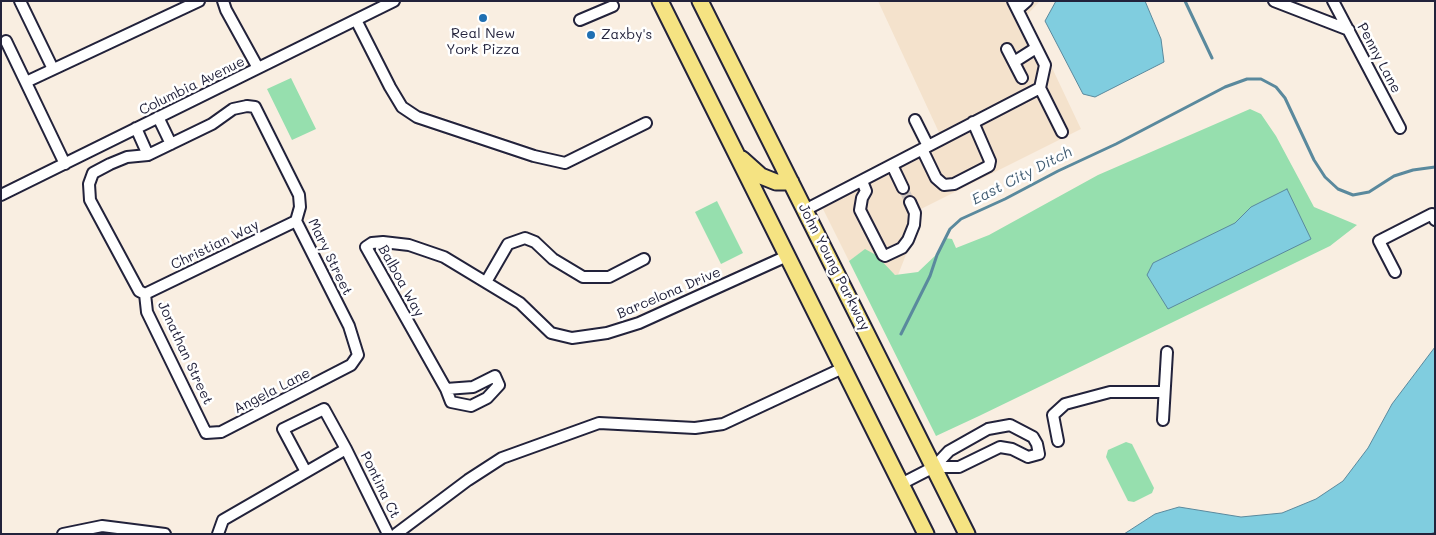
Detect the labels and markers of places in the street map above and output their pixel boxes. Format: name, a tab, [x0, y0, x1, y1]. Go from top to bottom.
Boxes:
marker: Real New York Pizza	[477, 12, 489, 24]
place label: Real New York Pizza	[446, 26, 520, 58]
place label: Zaxby's	[601, 27, 652, 43]
marker: Zaxby's	[585, 29, 597, 41]

